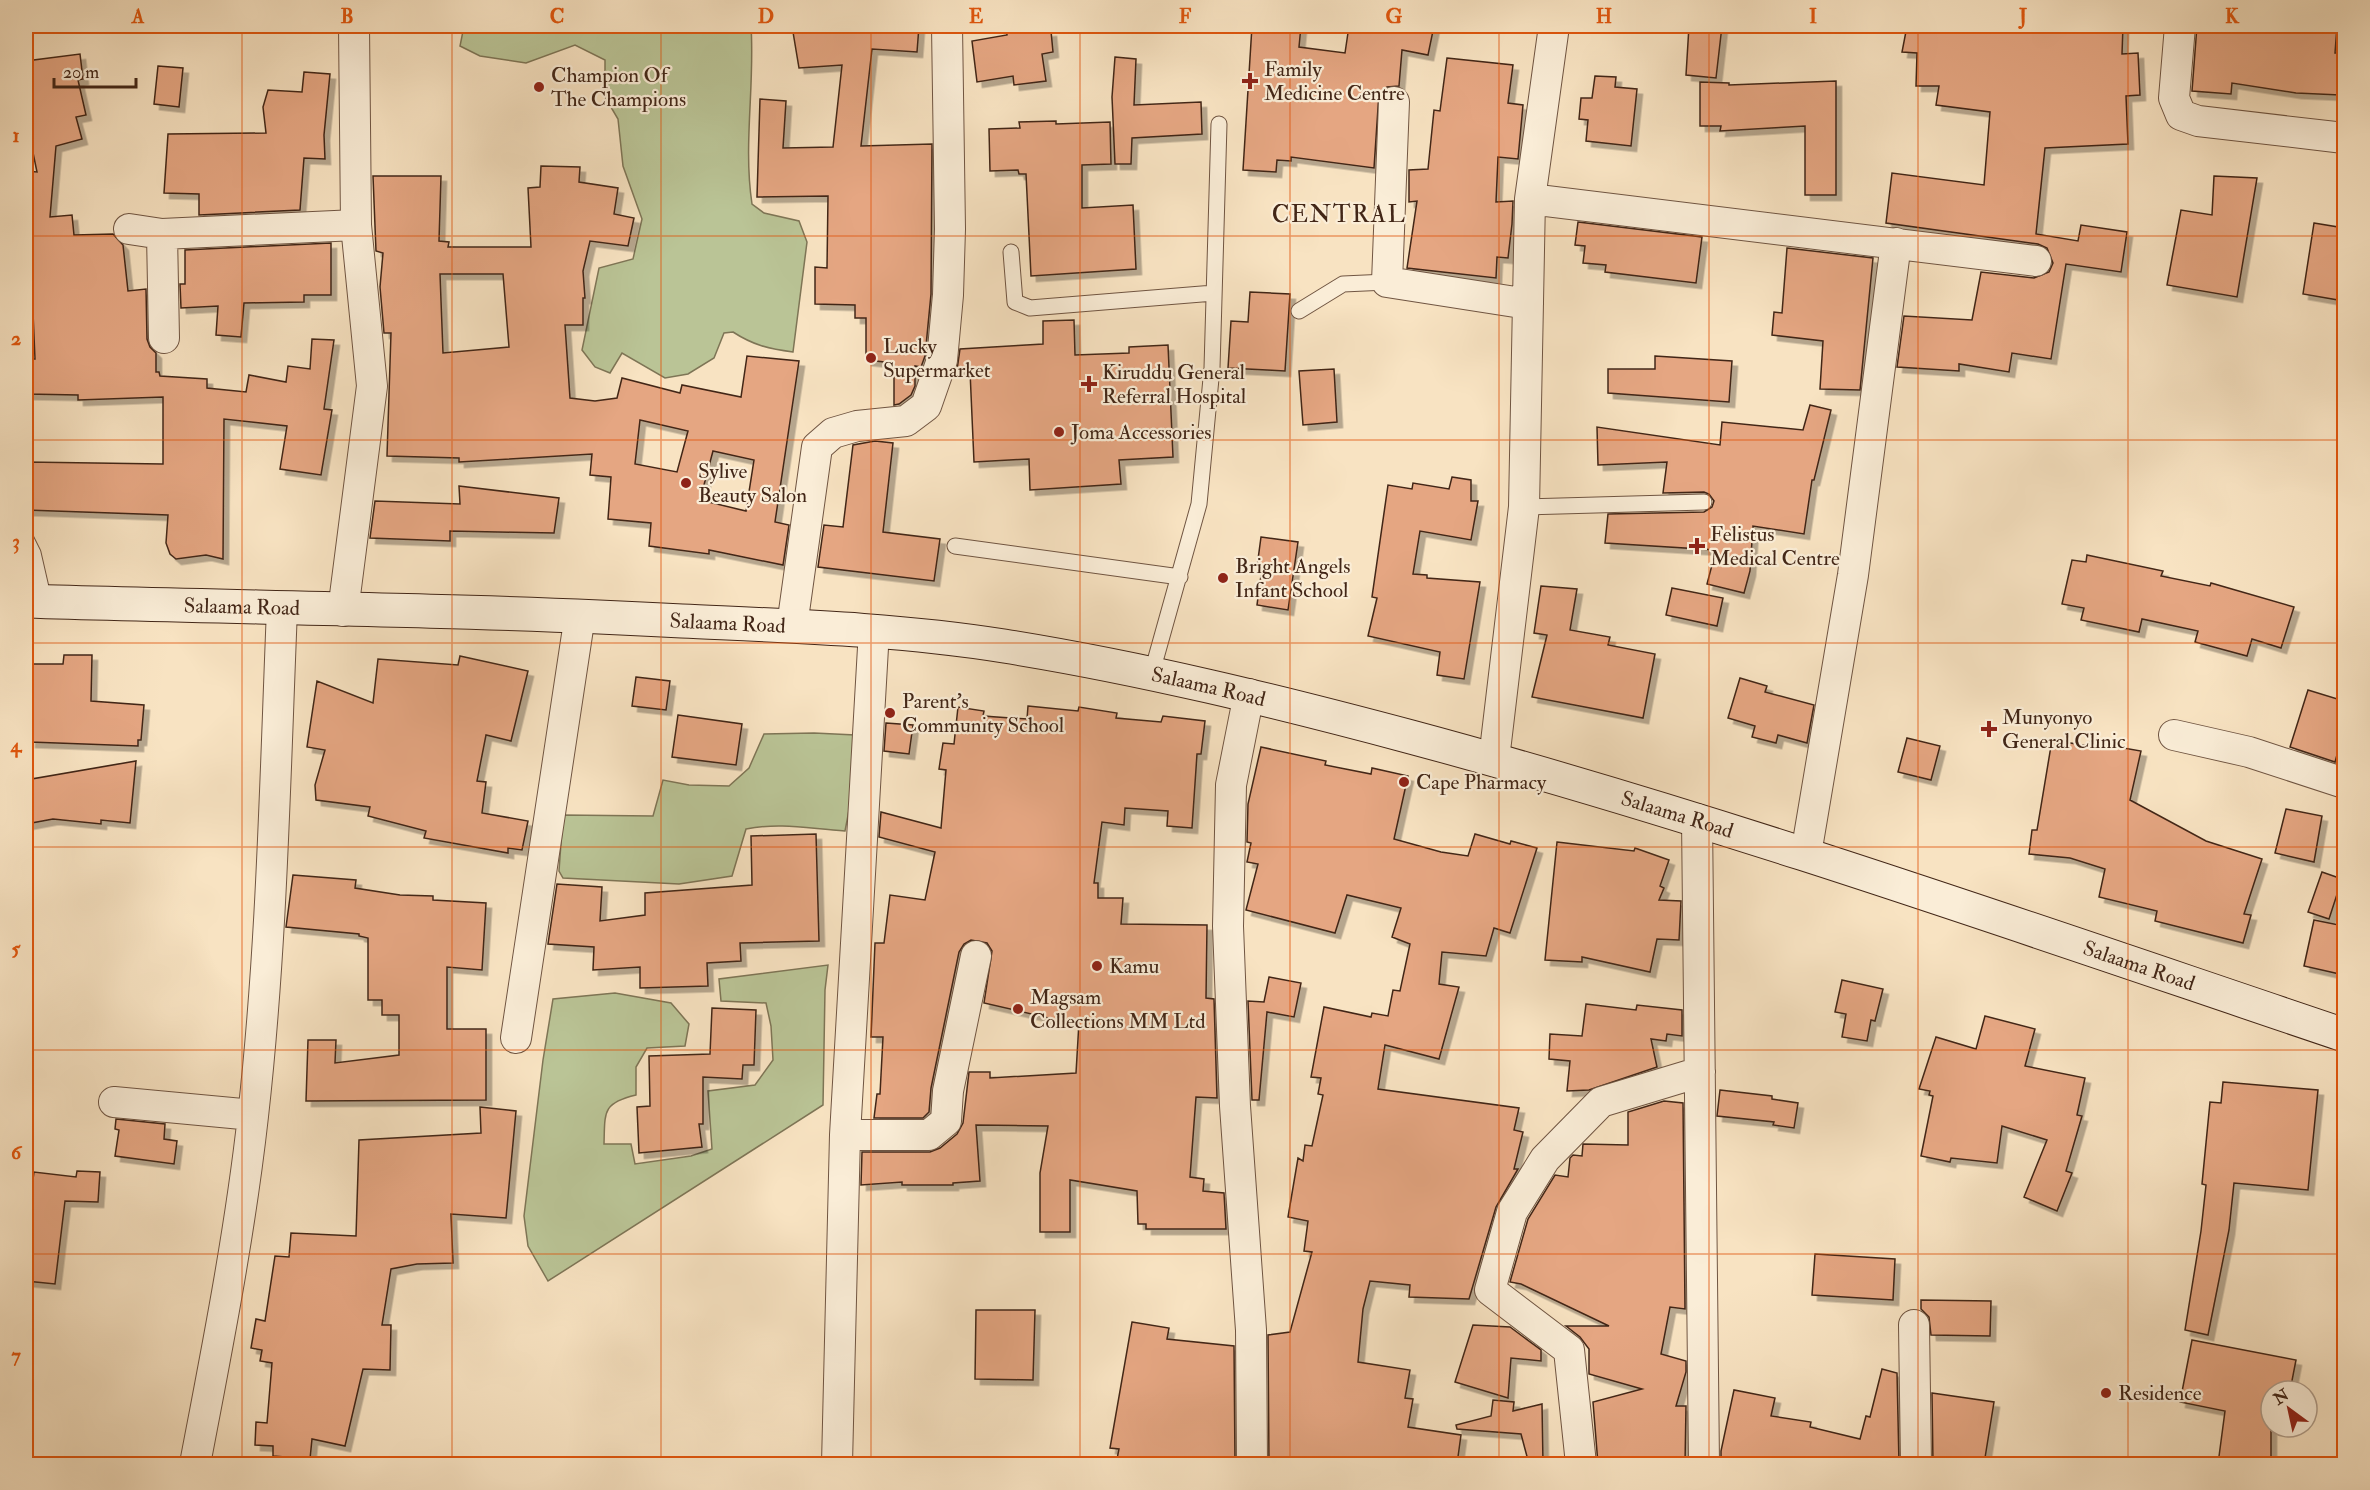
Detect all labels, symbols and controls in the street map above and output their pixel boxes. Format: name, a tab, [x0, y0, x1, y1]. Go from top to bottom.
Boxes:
text: A	[131, 4, 145, 29]
text: B	[340, 4, 354, 29]
text: C	[550, 4, 564, 29]
text: D	[758, 4, 774, 29]
text: E	[969, 4, 984, 29]
text: F	[1179, 4, 1192, 29]
text: G	[1386, 4, 1403, 29]
text: H	[1596, 4, 1612, 29]
text: I	[1809, 4, 1817, 29]
text: J	[2018, 4, 2027, 29]
text: K	[2225, 4, 2240, 29]
scale bar	[54, 51, 136, 89]
place label: Family Medicine Centre	[1264, 56, 1405, 107]
text: 20 m	[63, 61, 99, 84]
place label: Champion Of The Champions	[551, 62, 686, 113]
marker: Family Medicine Centre	[1241, 72, 1259, 90]
marker: Champion Of The Champions	[532, 80, 546, 94]
text: 1	[12, 123, 20, 148]
district label: CENTRAL	[1272, 199, 1406, 230]
text: 2	[11, 326, 21, 351]
place label: Lucky Supermarket	[883, 333, 991, 384]
marker: Lucky Supermarket	[864, 351, 878, 365]
place label: Kiruddu General Referral Hospital	[1102, 359, 1247, 410]
marker: Kiruddu General Referral Hospital	[1080, 375, 1098, 393]
place label: Joma Accessories	[1070, 419, 1211, 446]
marker: Joma Accessories	[1052, 425, 1066, 439]
place label: Sylive Beauty Salon	[698, 458, 807, 509]
marker: Sylive Beauty Salon	[679, 476, 693, 490]
place label: Felistus Medical Centre	[1710, 521, 1840, 572]
text: 3	[12, 529, 20, 554]
marker: Felistus Medical Centre	[1688, 537, 1706, 555]
place label: Bright Angels Infant School	[1235, 553, 1350, 604]
marker: Bright Angels Infant School	[1216, 571, 1230, 585]
street label: Salaama Road	[183, 592, 301, 622]
street label: Salaama Road	[669, 607, 787, 640]
street label: Salaama Road	[1149, 661, 1269, 713]
place label: Parent's Community School	[902, 688, 1065, 739]
place label: Munyonyo General Clinic	[2002, 704, 2126, 755]
marker: Parent's Community School	[883, 706, 897, 720]
marker: Munyonyo General Clinic	[1980, 720, 1998, 738]
text: 4	[10, 733, 23, 758]
place label: Cape Pharmacy	[1416, 769, 1547, 796]
marker: Cape Pharmacy	[1397, 775, 1411, 789]
street label: Salaama Road	[1618, 785, 1737, 845]
street label: Salaama Road	[2080, 935, 2199, 998]
text: 5	[12, 936, 22, 961]
place label: Kamu	[1109, 953, 1159, 980]
marker: Kamu	[1090, 959, 1104, 973]
place label: Magsam Collections MM Ltd	[1030, 984, 1206, 1035]
marker: Magsam Collections MM Ltd	[1011, 1002, 1025, 1016]
text: 6	[11, 1140, 23, 1165]
text: 7	[11, 1343, 21, 1368]
north arrow	[2259, 1379, 2319, 1439]
place label: Residence	[2118, 1380, 2202, 1407]
text: N	[2269, 1385, 2293, 1410]
marker: Residence	[2099, 1386, 2113, 1400]

